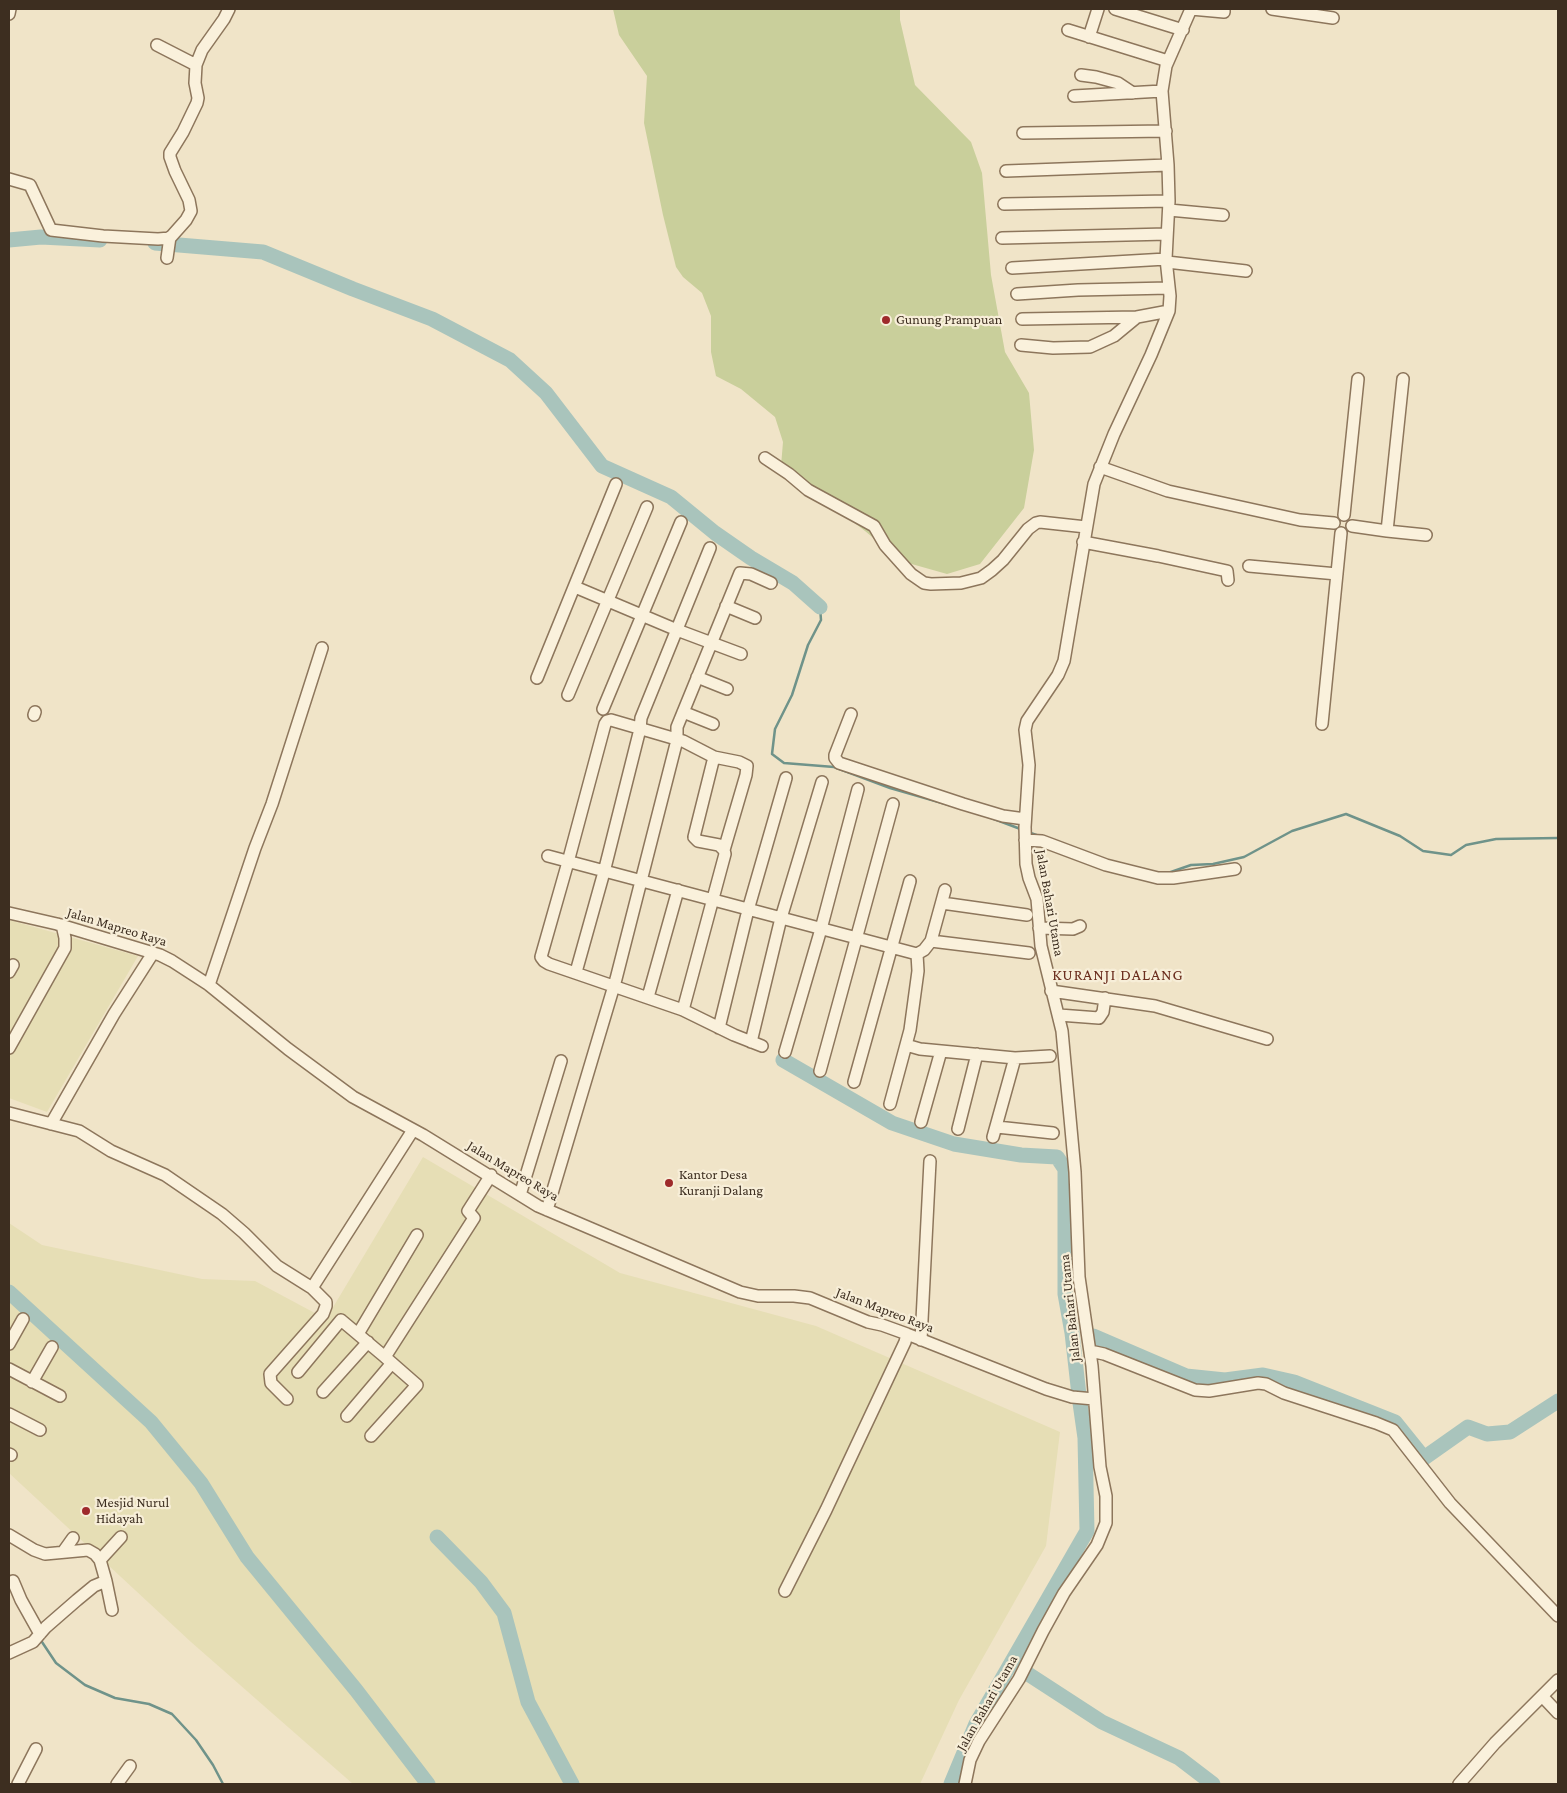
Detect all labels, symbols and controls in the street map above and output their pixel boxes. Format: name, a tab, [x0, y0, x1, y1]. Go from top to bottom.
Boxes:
place label: Gunung Prampuan	[896, 312, 1002, 328]
marker: Gunung Prampuan	[880, 314, 892, 326]
street label: Jalan Bahari Utama	[1032, 848, 1068, 958]
street label: Jalan Mapreo Raya	[65, 904, 169, 950]
district label: KURANJI DALANG	[1051, 965, 1185, 985]
street label: Jalan Mapreo Raya	[464, 1137, 562, 1205]
place label: Kantor Desa Kuranji Dalang	[679, 1167, 763, 1200]
marker: Kantor Desa Kuranji Dalang	[663, 1177, 675, 1189]
street label: Jalan Bahari Utama	[1056, 1253, 1084, 1363]
street label: Jalan Mapreo Raya	[834, 1284, 936, 1336]
place label: Mesjid Nurul Hidayah	[96, 1495, 169, 1528]
marker: Mesjid Nurul Hidayah	[80, 1505, 92, 1517]
street label: Jalan Bahari Utama	[953, 1652, 1021, 1754]

